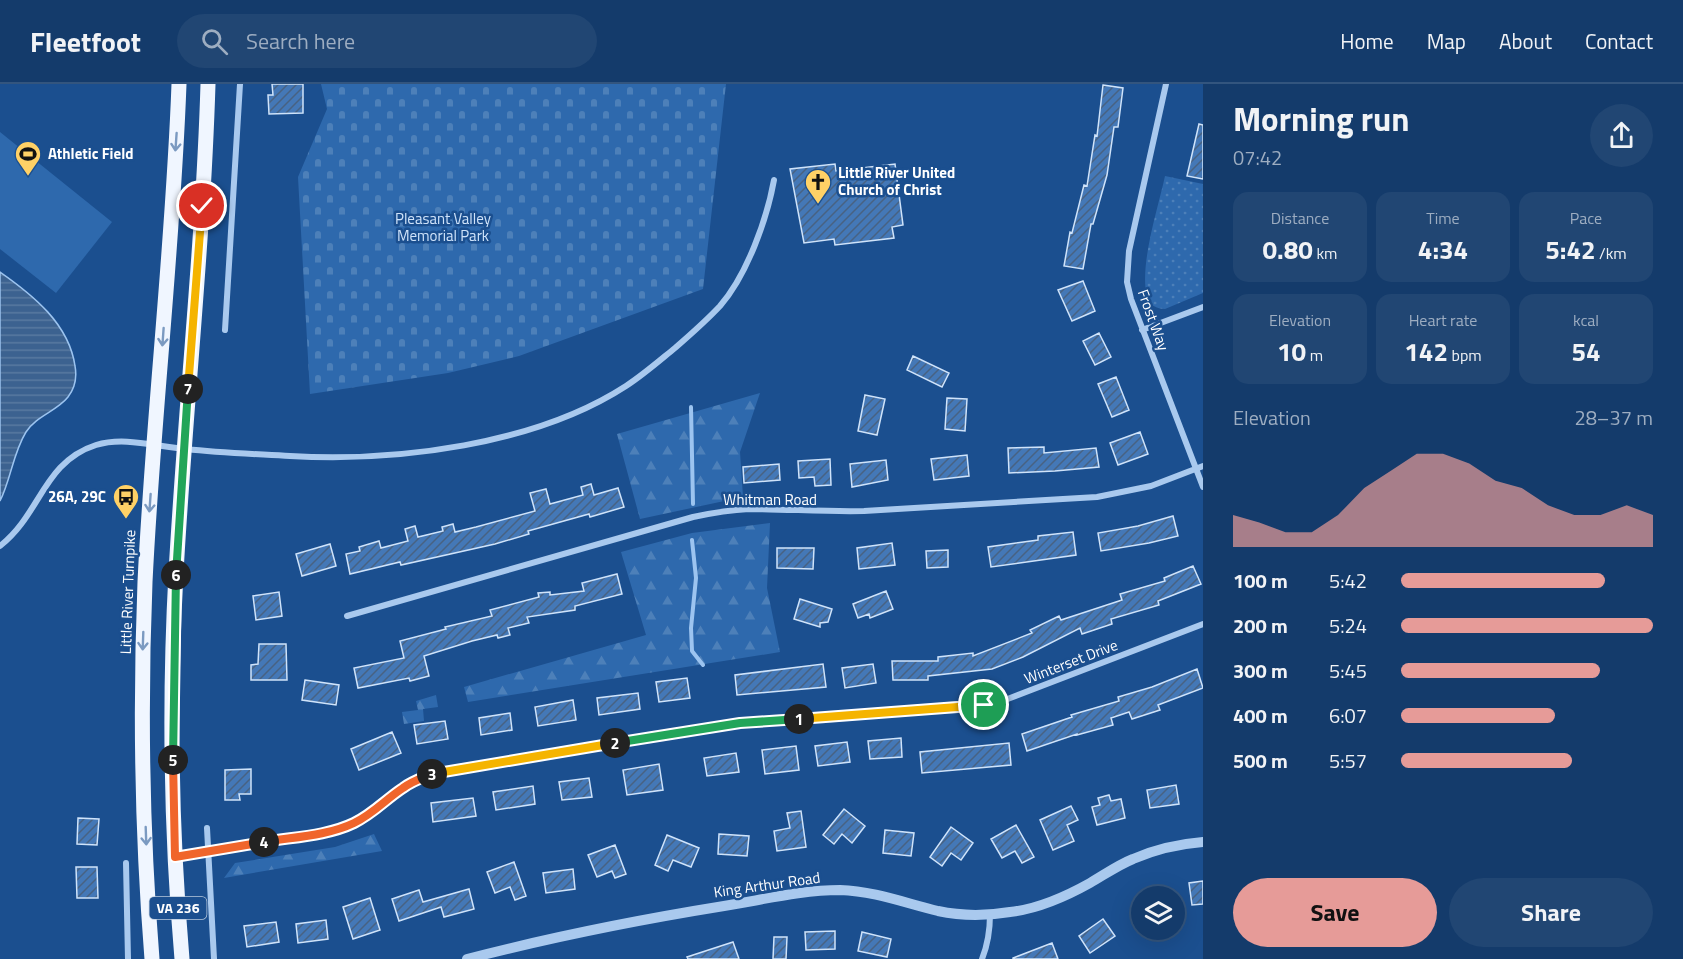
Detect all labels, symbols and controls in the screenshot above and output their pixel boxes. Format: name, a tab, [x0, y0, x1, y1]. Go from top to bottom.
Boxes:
search box	[177, 14, 597, 68]
text: Fleetfoot	[30, 20, 141, 63]
text: Search here	[246, 24, 355, 58]
icon: search	[198, 25, 231, 58]
text: Home	[1340, 25, 1394, 57]
text: Map	[1427, 25, 1466, 57]
text: About	[1499, 25, 1552, 57]
text: Contact	[1585, 25, 1653, 57]
text: Morning run	[1233, 94, 1410, 144]
button: share	[1590, 104, 1653, 167]
one-way arrow	[170, 132, 181, 152]
sports icon: Athletic Field	[13, 139, 43, 177]
place label: Athletic Field	[48, 142, 133, 165]
text: 07:42	[1233, 142, 1282, 173]
place label: Little River United Church of Christ	[838, 161, 955, 201]
church icon: Little River United Church of Christ	[803, 167, 833, 205]
pin	[176, 180, 227, 231]
icon: check	[185, 189, 218, 222]
text: Distance	[1271, 206, 1329, 230]
text: Time	[1426, 206, 1460, 230]
text: Pace	[1570, 206, 1602, 230]
park label: Pleasant Valley Memorial Park	[395, 207, 491, 247]
text: 0.80	[1263, 230, 1313, 269]
text: 4:34	[1418, 230, 1468, 269]
text: 5:42	[1545, 230, 1596, 269]
text: km	[1313, 241, 1337, 265]
text: /km	[1596, 241, 1627, 265]
street label: Frost Way	[1132, 286, 1175, 354]
text: Elevation	[1269, 308, 1331, 332]
text: Heart rate	[1409, 308, 1477, 332]
text: kcal	[1573, 308, 1599, 332]
one-way arrow	[157, 327, 168, 346]
text: 10	[1277, 332, 1306, 371]
text: 142	[1404, 332, 1448, 371]
text: 54	[1571, 332, 1601, 371]
text: m	[1306, 343, 1323, 367]
text: bpm	[1448, 343, 1482, 367]
pin: 7	[173, 374, 203, 404]
text: 7	[184, 377, 192, 401]
text: Elevation	[1233, 402, 1311, 433]
text: 28–37 m	[1574, 402, 1653, 433]
bus stop icon: 26A, 29C	[111, 482, 141, 520]
place label: 26A, 29C	[48, 485, 106, 508]
street label: Whitman Road	[723, 488, 817, 511]
one-way arrow	[144, 492, 155, 512]
street label: Little River Turnpike	[114, 529, 141, 655]
pin: 6	[161, 560, 191, 590]
text: 6	[172, 563, 180, 587]
text: 100 m	[1233, 565, 1288, 596]
text: 5:42	[1329, 565, 1367, 596]
text: 200 m	[1233, 610, 1288, 641]
text: 5:24	[1329, 610, 1367, 641]
one-way arrow	[138, 631, 149, 651]
street label: Winterset Drive	[1021, 633, 1121, 690]
text: 300 m	[1233, 655, 1288, 686]
text: 5:45	[1329, 655, 1367, 686]
pin	[958, 679, 1009, 730]
icon: arrive	[967, 688, 1000, 721]
text: 400 m	[1233, 700, 1288, 731]
text: 6:07	[1329, 700, 1367, 731]
pin: 1	[784, 704, 814, 734]
text: 1	[795, 707, 803, 731]
pin: 2	[600, 728, 630, 758]
text: 2	[611, 731, 619, 755]
pin: 5	[158, 745, 188, 775]
text: 500 m	[1233, 745, 1288, 776]
text: 5:57	[1329, 745, 1367, 776]
text: 5	[169, 748, 177, 772]
pin: 3	[417, 759, 447, 789]
text: 3	[428, 762, 436, 786]
one-way arrow	[140, 826, 151, 846]
pin: 4	[249, 827, 279, 857]
text: 4	[260, 830, 268, 854]
street label: King Arthur Road	[712, 866, 822, 903]
button: Save	[1233, 878, 1437, 947]
button: Share	[1449, 878, 1653, 947]
map controls	[1131, 886, 1185, 940]
button: layers	[1131, 886, 1185, 940]
road number: VA 236	[150, 897, 207, 919]

